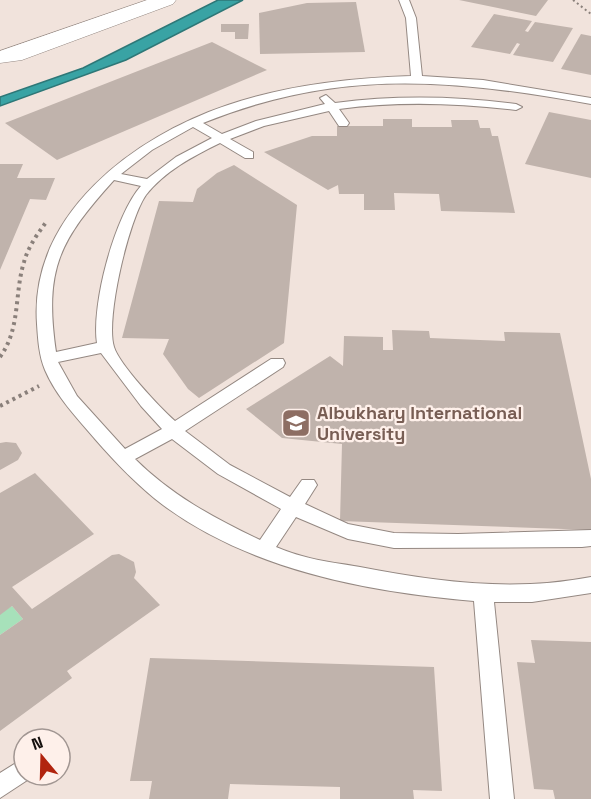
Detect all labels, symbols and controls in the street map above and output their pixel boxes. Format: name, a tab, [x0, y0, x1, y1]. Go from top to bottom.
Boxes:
place label: Albukhary International University	[317, 401, 522, 445]
school or university icon: Albukhary International University	[280, 407, 312, 439]
north arrow	[12, 727, 72, 787]
text: N	[29, 732, 46, 755]

